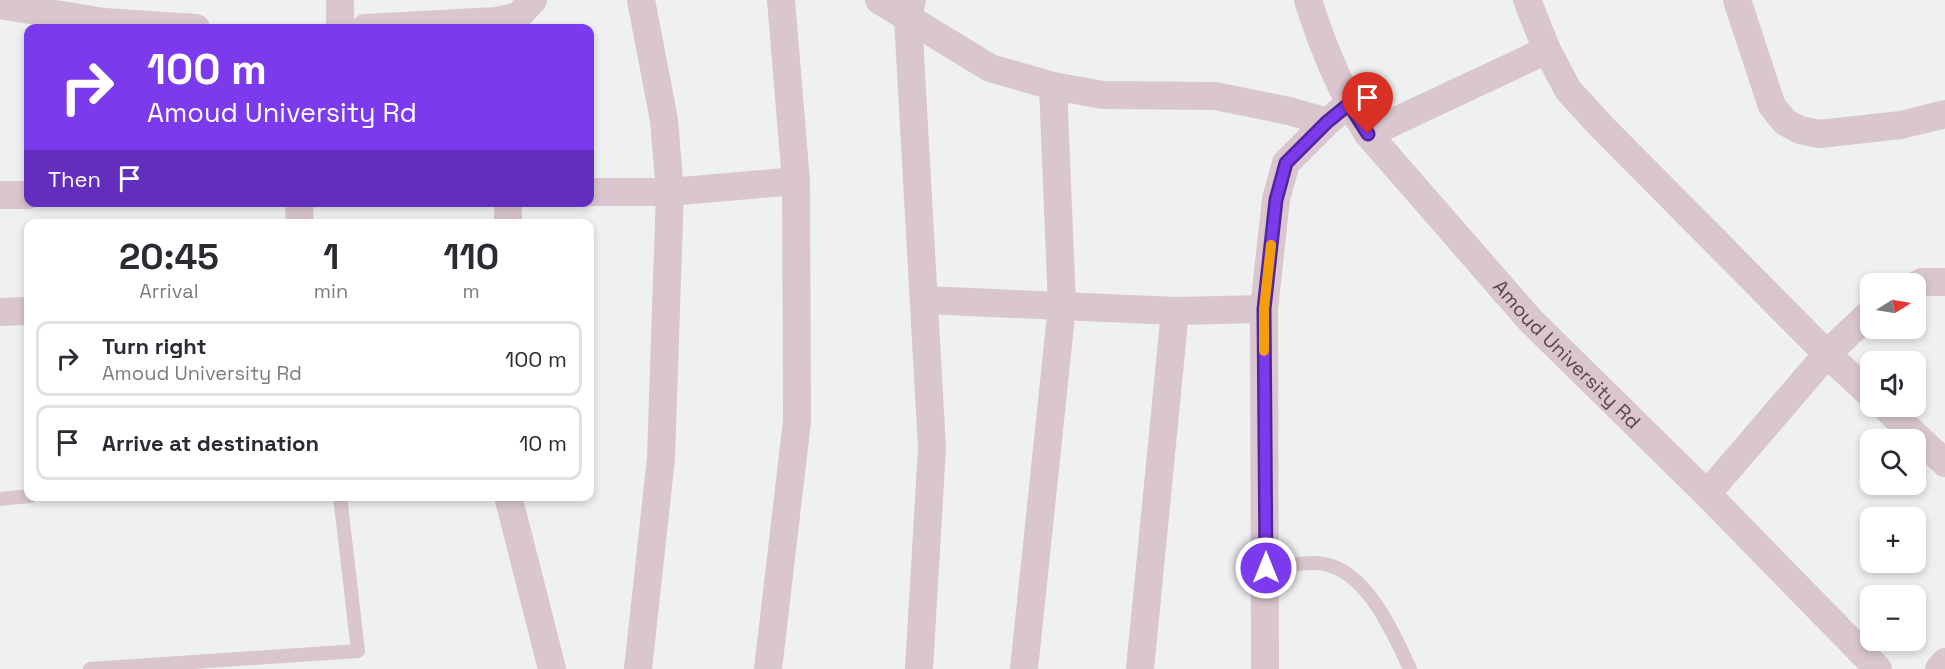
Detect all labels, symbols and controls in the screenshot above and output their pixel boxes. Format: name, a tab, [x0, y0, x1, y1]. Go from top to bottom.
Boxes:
text: 100 m	[147, 43, 267, 96]
icon: right	[48, 48, 126, 126]
pin	[1342, 72, 1393, 134]
icon: arrive	[1351, 81, 1384, 114]
text: Amoud University Rd	[147, 95, 417, 130]
icon: arrive	[113, 162, 146, 195]
text: Then	[48, 165, 101, 193]
text: 20:45	[119, 234, 219, 280]
text: 1	[323, 234, 339, 280]
text: 110	[443, 234, 499, 280]
north arrow	[1860, 273, 1926, 339]
map controls	[1860, 273, 1926, 651]
street label: Amoud University Rd	[1487, 274, 1646, 435]
text: Arrival	[139, 278, 199, 304]
text: min	[314, 278, 348, 304]
text: m	[463, 278, 480, 304]
text: Turn right	[102, 332, 207, 360]
icon: right	[51, 342, 84, 375]
text: 100 m	[505, 345, 567, 373]
button: sound	[1860, 351, 1926, 417]
text: Amoud University Rd	[102, 360, 302, 386]
icon: arrive	[51, 426, 84, 459]
text: Arrive at destination	[102, 429, 319, 457]
text: 10 m	[519, 429, 567, 457]
button: search	[1860, 429, 1926, 495]
button: +	[1860, 507, 1926, 573]
position arrow	[1234, 536, 1298, 600]
button: −	[1860, 585, 1926, 651]

